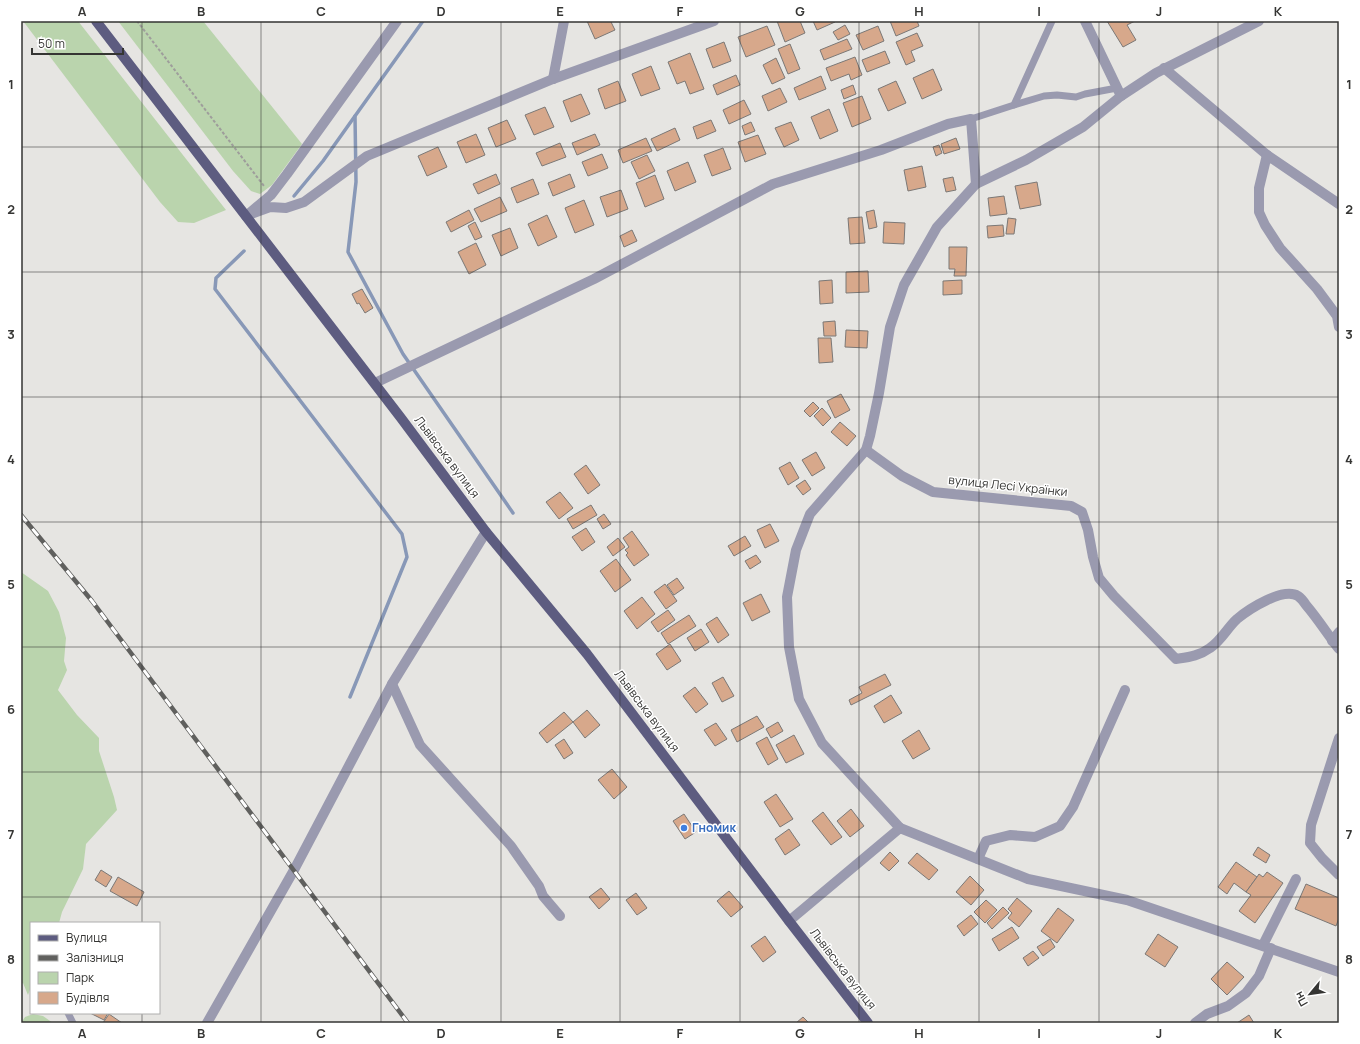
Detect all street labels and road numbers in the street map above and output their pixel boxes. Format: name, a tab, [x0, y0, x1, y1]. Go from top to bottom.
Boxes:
street label: Львівська вулиця	[411, 412, 484, 501]
street label: вулиця Лесі Українки	[948, 471, 1068, 500]
street label: Львівська вулиця	[611, 666, 684, 755]
street label: Львівська вулиця	[806, 925, 880, 1013]

